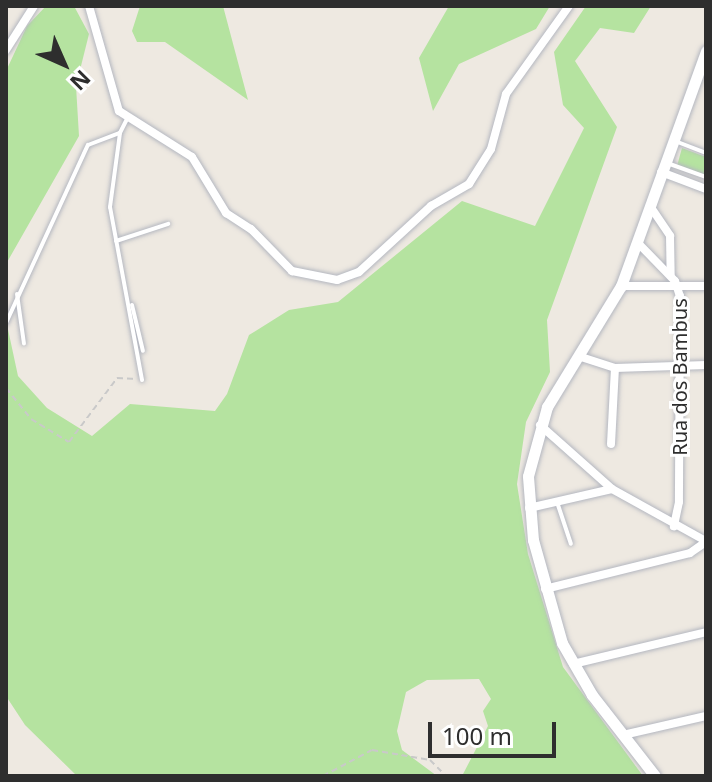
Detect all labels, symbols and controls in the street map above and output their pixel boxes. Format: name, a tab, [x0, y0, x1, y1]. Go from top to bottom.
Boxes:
north arrow	[24, 24, 104, 104]
text: N	[64, 64, 98, 98]
street label: Rua dos Bambus	[667, 298, 691, 456]
scale bar	[432, 706, 560, 756]
text: 100 m	[442, 719, 512, 752]

